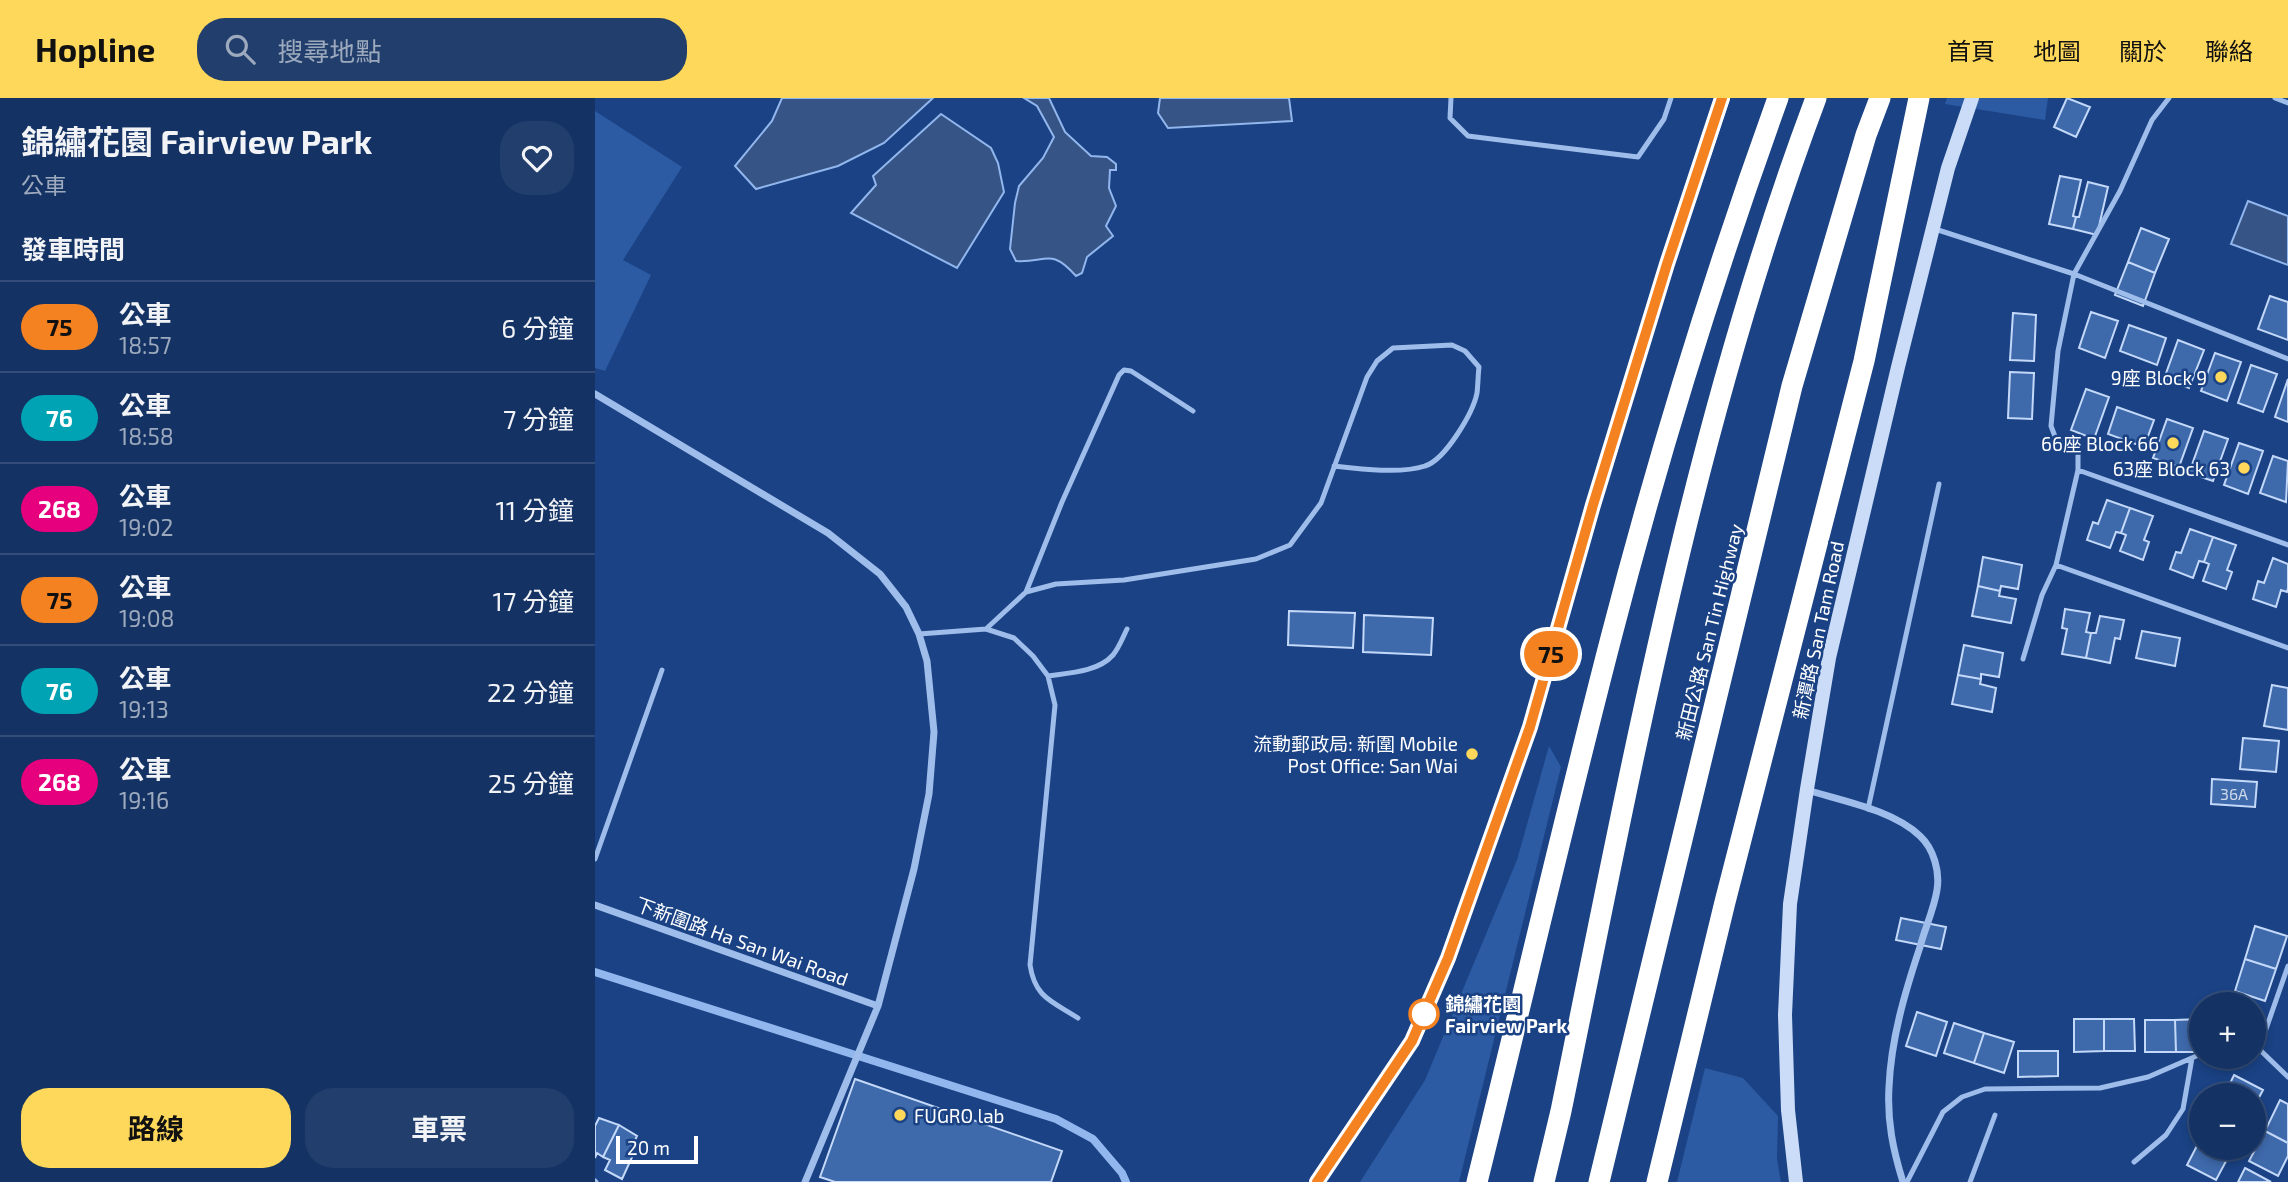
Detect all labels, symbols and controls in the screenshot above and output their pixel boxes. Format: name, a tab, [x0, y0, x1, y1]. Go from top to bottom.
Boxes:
search box	[197, 18, 687, 81]
text: Hopline	[35, 29, 155, 69]
icon: search	[221, 30, 259, 68]
text: 搜尋地點	[277, 35, 381, 66]
text: 首頁	[1947, 36, 1995, 65]
text: 地圖	[2033, 36, 2081, 65]
text: 關於	[2119, 36, 2167, 65]
text: 聯絡	[2205, 36, 2253, 65]
text: 錦繡花園 Fairview Park	[21, 121, 372, 161]
button: heart	[500, 121, 574, 195]
text: 公車	[21, 171, 67, 199]
text: 發車時間	[21, 233, 125, 264]
text: 公車	[119, 298, 171, 329]
text: 75	[47, 312, 72, 341]
text: 6 分鐘	[501, 312, 574, 343]
text: 18:57	[119, 331, 172, 359]
place label: 9座 Block 9	[2111, 366, 2207, 389]
marker: 9座 Block 9	[2213, 369, 2229, 385]
text: 公車	[119, 389, 171, 420]
text: 76	[46, 403, 73, 432]
text: 7 分鐘	[503, 403, 574, 434]
text: 18:58	[119, 422, 174, 450]
place label: 66座 Block 66	[2041, 432, 2159, 455]
marker: 66座 Block 66	[2165, 435, 2181, 451]
place label: 63座 Block 63	[2113, 457, 2230, 480]
marker: 63座 Block 63	[2236, 460, 2252, 476]
text: 公車	[119, 480, 171, 511]
text: 268	[38, 494, 81, 523]
text: 11 分鐘	[496, 494, 574, 525]
text: 19:02	[119, 513, 174, 541]
street label: 新田公路 San Tin Highway	[1671, 521, 1747, 743]
street label: 新潭路 San Tam Road	[1788, 539, 1848, 721]
text: 公車	[119, 571, 171, 602]
text: 75	[47, 585, 72, 614]
text: 17 分鐘	[493, 585, 574, 616]
text: 19:08	[119, 604, 175, 632]
line badge: 75	[1520, 631, 1583, 677]
text: 75	[1538, 639, 1564, 668]
text: 公車	[119, 662, 171, 693]
text: 76	[46, 676, 73, 705]
text: 22 分鐘	[487, 676, 574, 707]
text: 19:13	[119, 695, 169, 723]
place label: 流動郵政局: 新圍 Mobile Post Office: San Wai	[1253, 732, 1458, 777]
marker: 流動郵政局: 新圍 Mobile Post Office: San Wai	[1464, 746, 1480, 762]
text: 公車	[119, 753, 171, 784]
text: 268	[38, 767, 81, 796]
text: 25 分鐘	[488, 767, 574, 798]
house number: 36A	[2220, 784, 2248, 803]
text: 19:16	[119, 786, 169, 814]
street label: 下新圍路 Ha San Wai Road	[633, 892, 851, 990]
place label: 錦繡花園 Fairview Park	[1445, 992, 1568, 1037]
map controls	[2189, 992, 2266, 1160]
button: +	[2189, 992, 2266, 1069]
marker: 錦繡花園 Fairview Park	[1409, 999, 1439, 1029]
button: −	[2189, 1083, 2266, 1160]
button: 路線	[21, 1088, 291, 1168]
button: 車票	[305, 1088, 574, 1168]
place label: FUGRO lab	[914, 1104, 1004, 1127]
marker: FUGRO lab	[892, 1107, 908, 1123]
scale bar	[616, 1133, 698, 1165]
text: 20 m	[627, 1136, 670, 1159]

